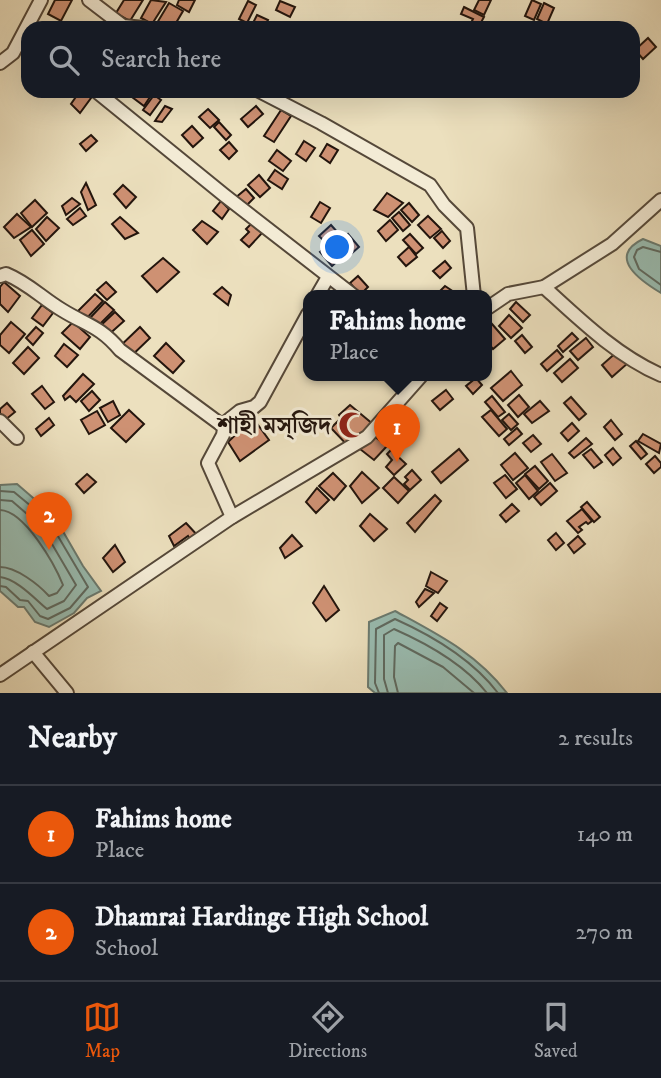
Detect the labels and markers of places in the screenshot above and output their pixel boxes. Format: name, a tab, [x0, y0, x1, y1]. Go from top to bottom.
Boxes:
pin: 1	[374, 404, 420, 462]
place label: শাহী মস্জিদ	[216, 410, 333, 441]
mosque icon: শাহী মস্জিদ	[337, 410, 367, 440]
pin: 2	[26, 492, 72, 550]

